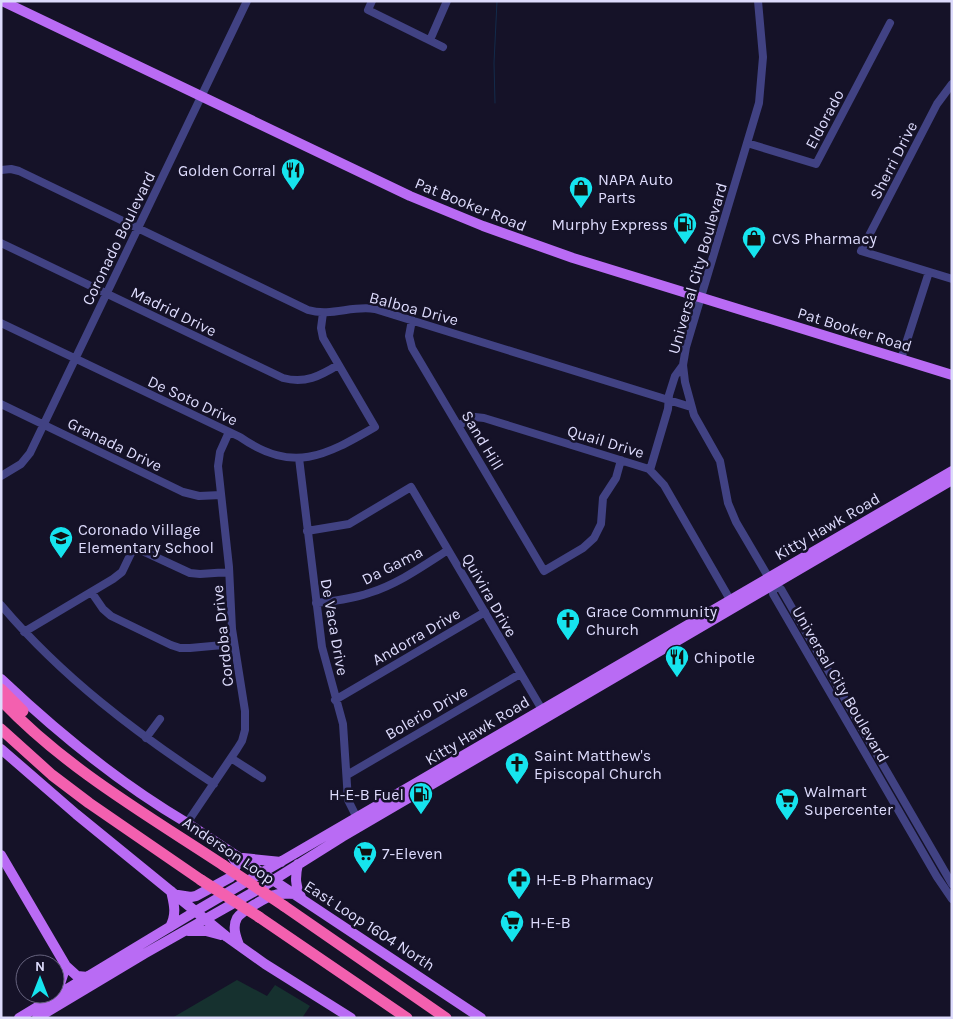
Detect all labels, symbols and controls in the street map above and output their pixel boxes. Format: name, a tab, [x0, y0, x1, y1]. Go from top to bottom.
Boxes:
street label: Eldorado	[801, 86, 848, 152]
street label: Sherri Drive	[866, 118, 921, 202]
restaurant icon: Golden Corral	[280, 157, 306, 191]
place label: Golden Corral	[178, 161, 276, 180]
street label: Coronado Boulevard	[78, 168, 159, 308]
place label: NAPA Auto Parts	[598, 170, 673, 207]
street label: Pat Booker Road	[412, 173, 529, 235]
shop icon: NAPA Auto Parts	[568, 175, 594, 209]
street label: Universal City Boulevard	[664, 180, 731, 356]
fuel station icon: Murphy Express	[672, 211, 698, 245]
place label: Murphy Express	[551, 215, 668, 234]
shop icon: CVS Pharmacy	[741, 225, 767, 259]
place label: CVS Pharmacy	[772, 229, 877, 248]
street label: Madrid Drive	[128, 283, 220, 340]
street label: Balboa Drive	[367, 287, 460, 329]
street label: Pat Booker Road	[795, 303, 914, 356]
street label: De Soto Drive	[145, 371, 241, 430]
street label: Sand Hill	[457, 407, 508, 473]
street label: Granada Drive	[64, 413, 165, 476]
street label: Quail Drive	[565, 421, 647, 462]
street label: Kitty Hawk Road	[771, 489, 883, 564]
place label: Coronado Village Elementary School	[78, 520, 214, 557]
school or university icon: Coronado Village Elementary School	[48, 525, 74, 559]
street label: Da Gama	[358, 542, 426, 589]
street label: Quivira Drive	[458, 550, 521, 640]
street label: De Vaca Drive	[317, 577, 352, 677]
street label: Cordoba Drive	[208, 584, 237, 688]
place label: Grace Community Church	[586, 602, 718, 639]
street label: Universal City Boulevard	[788, 603, 893, 766]
street label: Andorra Drive	[369, 604, 464, 669]
church icon: Grace Community Church	[555, 607, 581, 641]
restaurant icon: Chipotle	[664, 644, 690, 678]
place label: Chipotle	[694, 648, 755, 667]
street label: Bolerio Drive	[382, 681, 471, 744]
street label: Kitty Hawk Road	[422, 692, 533, 769]
place label: Saint Matthew's Episcopal Church	[534, 746, 662, 783]
church icon: Saint Matthew's Episcopal Church	[504, 751, 530, 785]
fuel station icon: H-E-B Fuel	[408, 781, 434, 815]
place label: Walmart Supercenter	[804, 782, 893, 819]
place label: H-E-B Fuel	[329, 785, 404, 804]
supermarket icon: Walmart Supercenter	[774, 787, 800, 821]
street label: Anderson Loop	[179, 813, 278, 888]
supermarket icon: 7-Eleven	[352, 840, 378, 874]
place label: 7-Eleven	[382, 844, 443, 863]
pharmacy icon: H-E-B Pharmacy	[506, 866, 532, 900]
place label: H-E-B Pharmacy	[536, 870, 654, 889]
street label: East Loop 1604 North	[301, 876, 439, 975]
supermarket icon: H-E-B	[499, 909, 525, 943]
place label: H-E-B	[530, 913, 571, 932]
north arrow	[15, 954, 65, 1004]
text: N	[35, 958, 45, 975]

